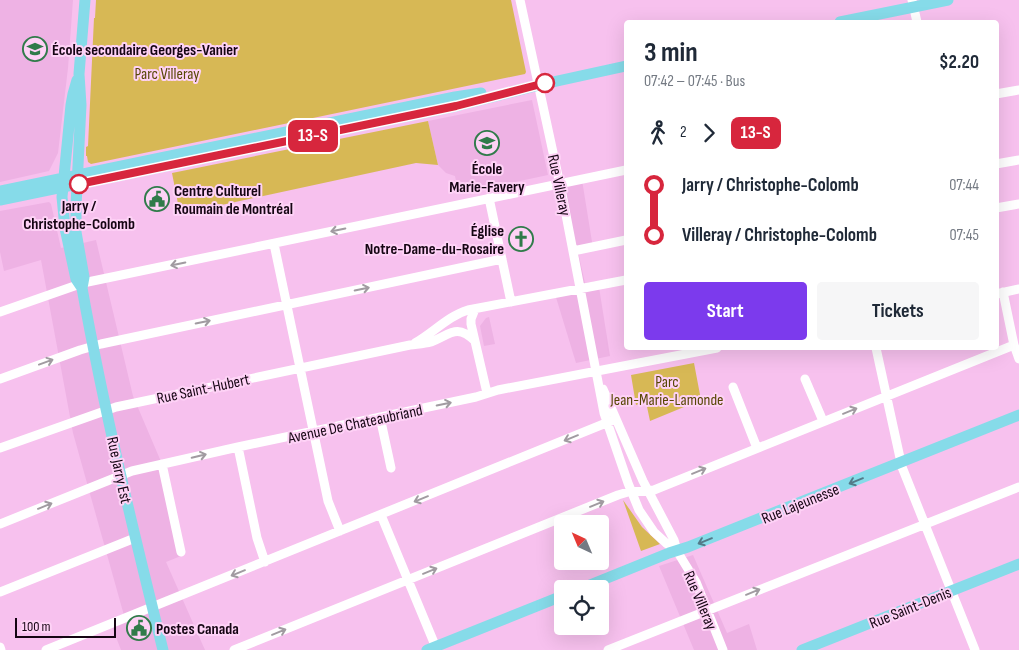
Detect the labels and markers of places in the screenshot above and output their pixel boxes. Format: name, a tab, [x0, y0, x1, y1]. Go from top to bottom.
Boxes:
school or university icon: École secondaire Georges-Vanier	[22, 36, 48, 62]
place label: École secondaire Georges-Vanier	[52, 41, 238, 60]
unlabelled marker	[535, 73, 555, 93]
school or university icon: École Marie-Favery	[474, 130, 500, 156]
place label: École Marie-Favery	[449, 160, 525, 197]
marker: Jarry / Christophe-Colomb	[69, 174, 89, 194]
place label: Centre Culturel Roumain de Montréal	[174, 182, 293, 219]
public building icon: Centre Culturel Roumain de Montréal	[144, 186, 170, 212]
place label: Jarry / Christophe-Colomb	[23, 197, 135, 234]
place label: Église Notre-Dame-du-Rosaire	[365, 222, 504, 259]
church icon: Église Notre-Dame-du-Rosaire	[508, 226, 534, 252]
public building icon: Postes Canada	[126, 615, 152, 641]
place label: Postes Canada	[156, 620, 239, 639]

